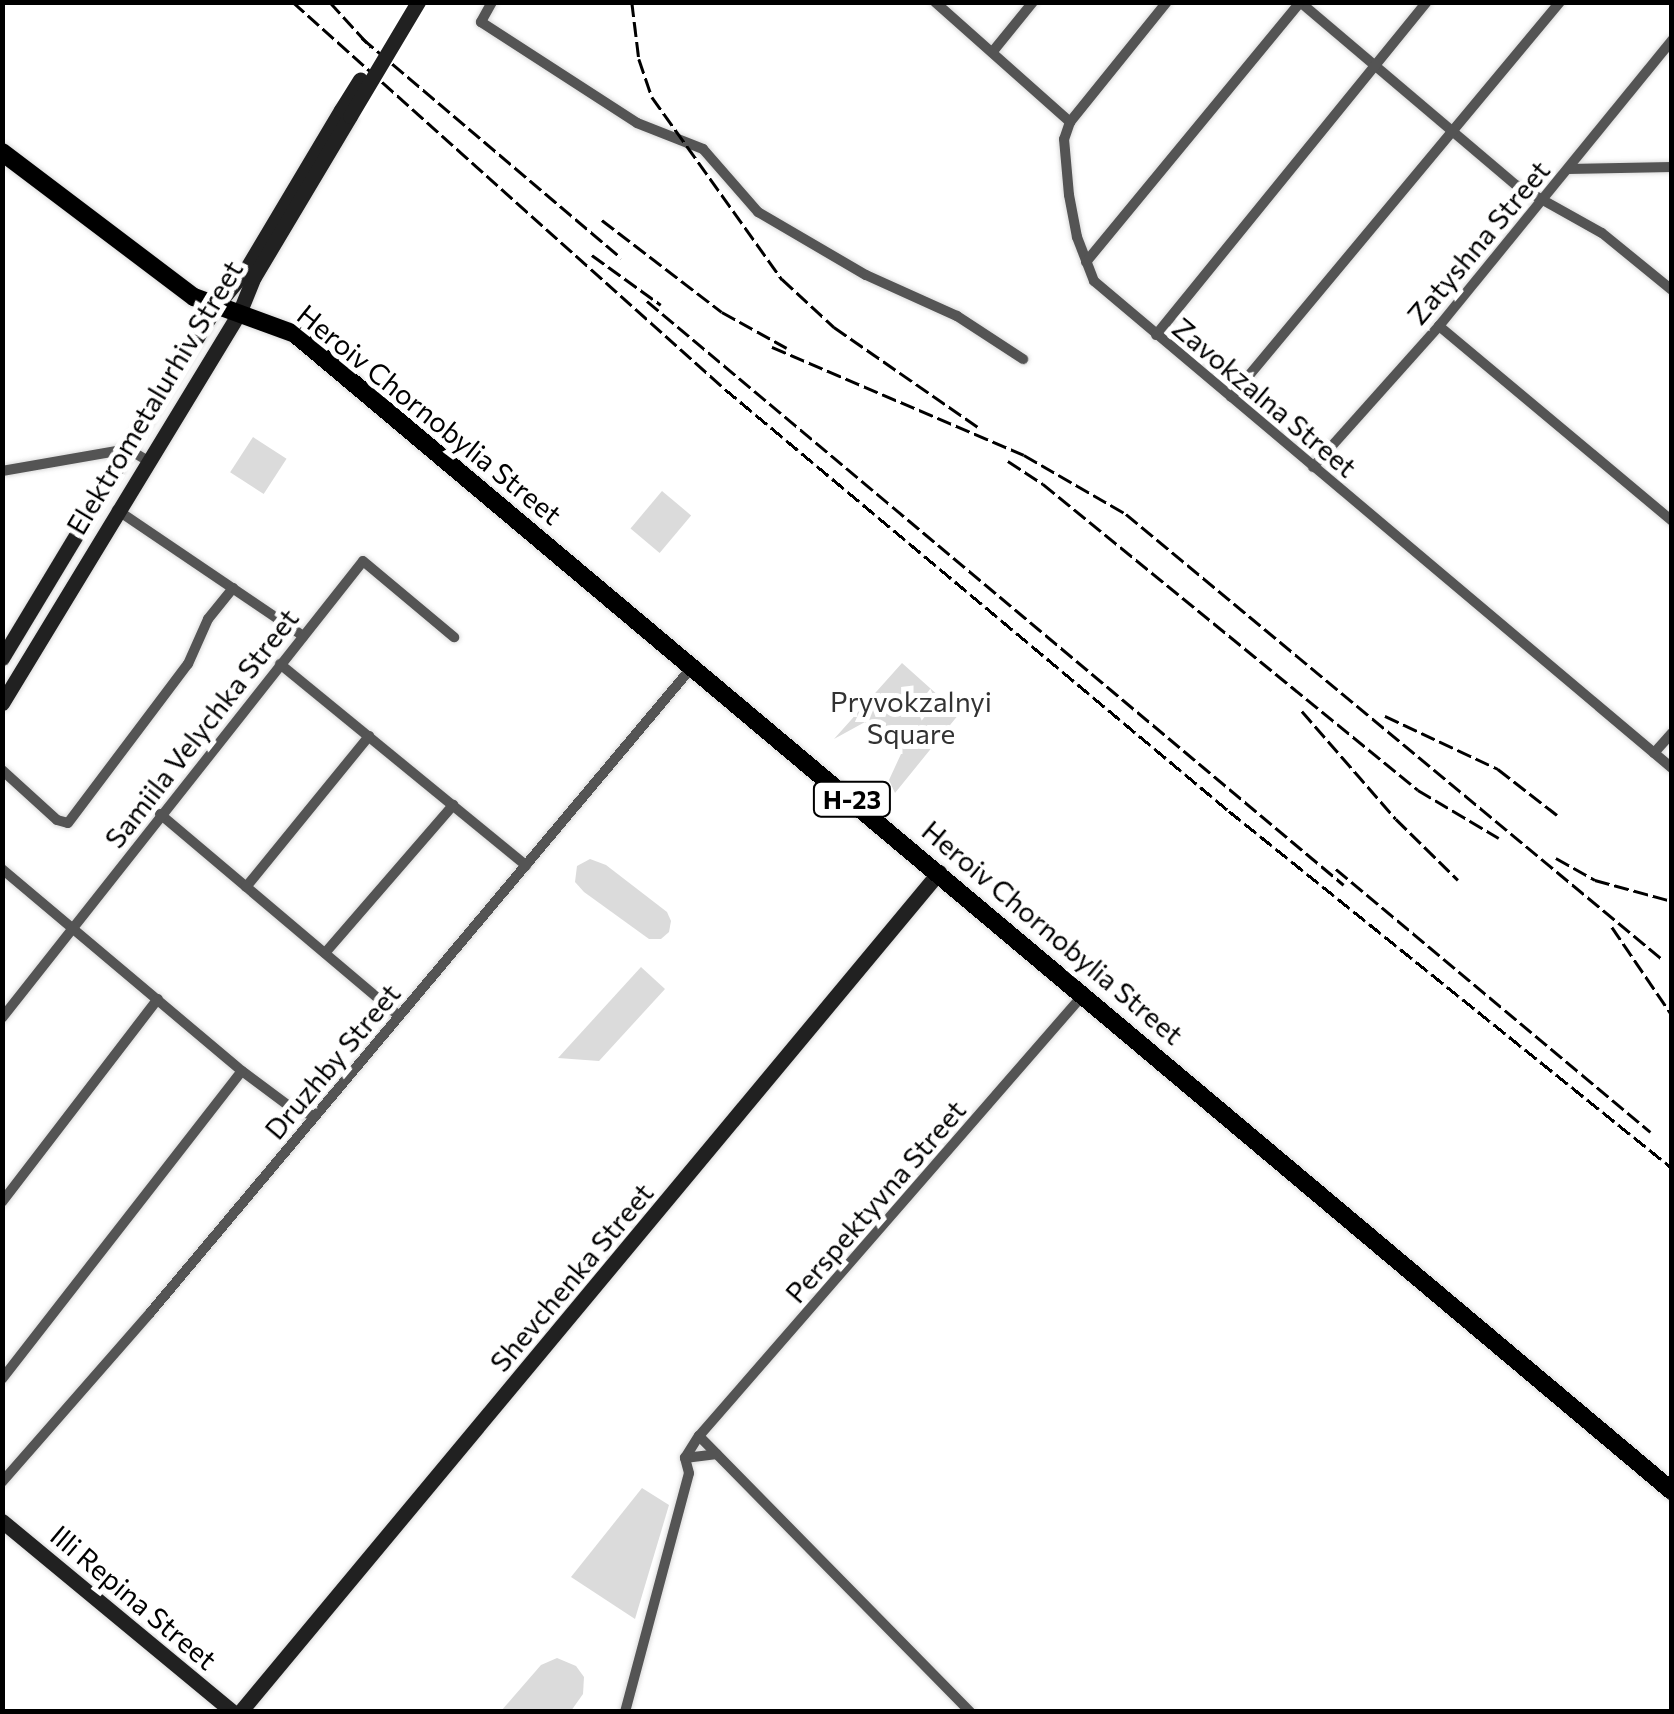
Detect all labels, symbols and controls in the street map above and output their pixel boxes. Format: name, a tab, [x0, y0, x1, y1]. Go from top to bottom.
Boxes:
street label: Zatyshna Street	[1400, 153, 1556, 331]
street label: Elektrometalurhiv Street	[59, 254, 249, 540]
street label: Heroiv Chornobylia Street	[291, 297, 569, 531]
street label: Zavokzalna Street	[1166, 310, 1364, 484]
street label: Samiila Velychka Street	[97, 602, 305, 854]
park label: Pryvokzalnyi Square	[830, 684, 992, 750]
road number: Н-23	[812, 779, 892, 819]
street label: Heroiv Chornobylia Street	[916, 813, 1190, 1051]
street label: Druzhby Street	[257, 976, 407, 1146]
street label: Perspektyvna Street	[778, 1093, 972, 1309]
street label: Shevchenka Street	[482, 1176, 660, 1378]
street label: Illi Repina Street	[44, 1518, 224, 1676]

